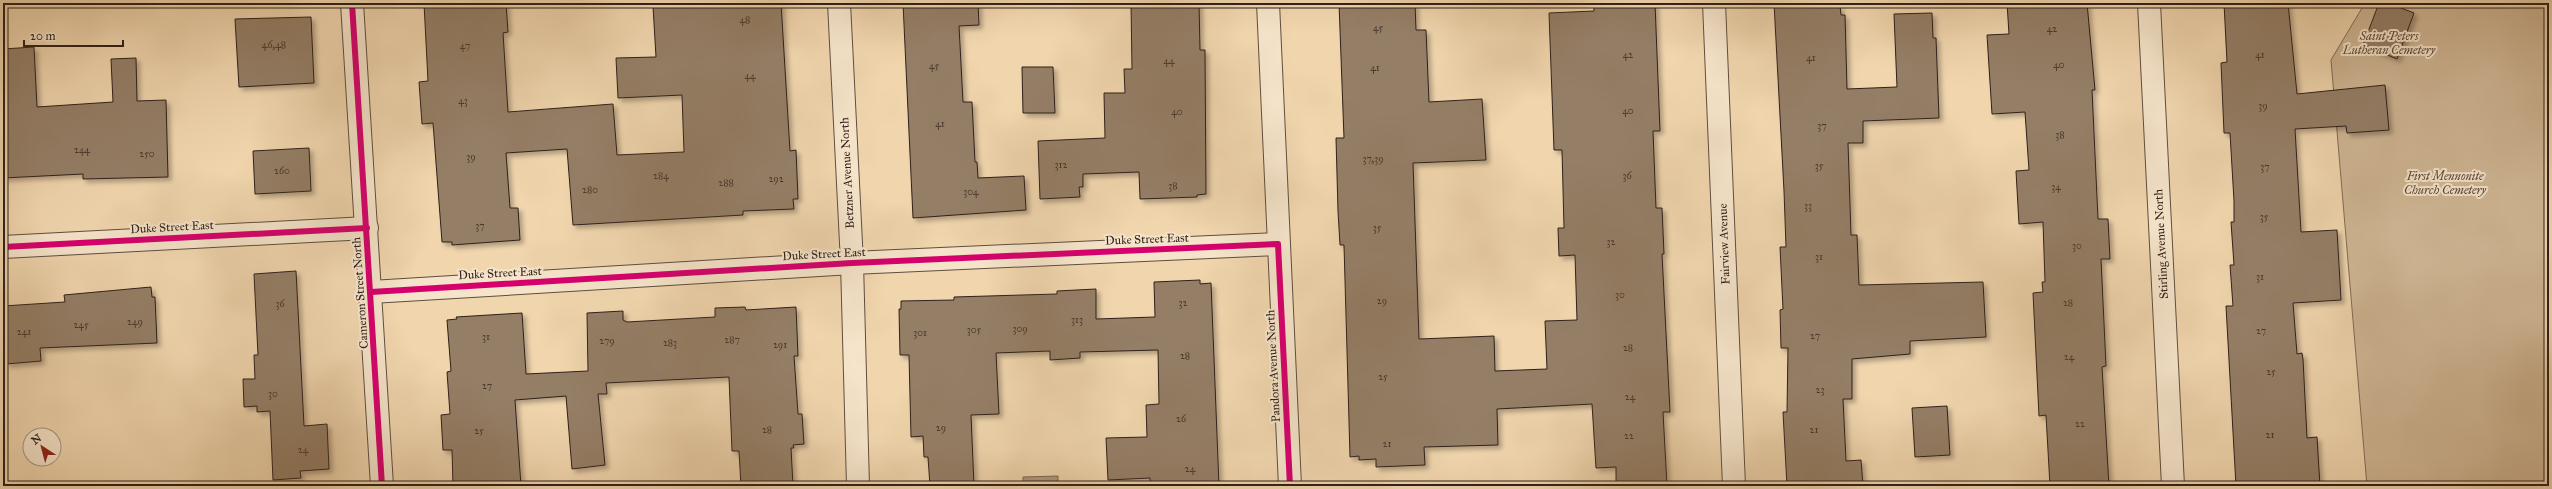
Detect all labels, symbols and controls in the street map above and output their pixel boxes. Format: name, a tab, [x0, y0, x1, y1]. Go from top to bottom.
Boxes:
house number: 48	[740, 14, 750, 26]
scale bar	[24, 22, 123, 48]
house number: 45	[1373, 22, 1383, 34]
house number: 42	[2047, 23, 2057, 35]
text: 20 m	[30, 29, 56, 43]
park label: Saint Peters Lutheran Cemetery	[2342, 29, 2436, 57]
house number: 46,48	[262, 39, 286, 51]
house number: 47	[460, 40, 470, 52]
house number: 42	[1623, 49, 1633, 61]
house number: 41	[2255, 49, 2265, 61]
house number: 41	[1806, 52, 1816, 64]
house number: 44	[1163, 55, 1175, 67]
house number: 40	[2053, 59, 2065, 71]
house number: 45	[929, 60, 939, 72]
house number: 41	[1370, 62, 1380, 74]
house number: 44	[744, 70, 756, 82]
house number: 43	[458, 95, 468, 107]
house number: 39	[2258, 100, 2268, 112]
house number: 40	[1622, 105, 1634, 117]
house number: 40	[1171, 106, 1183, 118]
street label: Betzner Avenue North	[837, 117, 857, 229]
house number: 41	[935, 118, 945, 130]
house number: 37	[1817, 120, 1827, 132]
house number: 38	[2055, 129, 2065, 141]
house number: 244	[74, 144, 90, 156]
house number: 250	[139, 148, 155, 160]
house number: 39	[466, 151, 476, 163]
house number: 37,39	[1362, 153, 1384, 165]
house number: 312	[1055, 159, 1068, 171]
house number: 35	[1815, 160, 1824, 172]
house number: 37	[2260, 161, 2270, 173]
house number: 260	[274, 165, 290, 177]
park label: First Mennonite Church Cemetery	[2404, 169, 2487, 197]
house number: 284	[653, 170, 669, 182]
house number: 36	[1622, 170, 1632, 182]
house number: 292	[768, 173, 784, 185]
house number: 288	[718, 177, 734, 189]
house number: 38	[1168, 180, 1178, 192]
house number: 34	[2051, 181, 2061, 193]
house number: 280	[582, 184, 598, 196]
house number: 304	[963, 186, 979, 198]
street label: Stirling Avenue North	[2151, 188, 2172, 299]
house number: 33	[1804, 200, 1812, 212]
street label: Fairview Avenue	[1716, 203, 1732, 285]
house number: 35	[2260, 211, 2269, 223]
street label: Duke Street East	[130, 218, 215, 236]
house number: 37	[475, 220, 485, 232]
house number: 35	[1373, 222, 1382, 234]
street label: Duke Street East	[1105, 231, 1190, 247]
street label: Cameron Street North	[349, 236, 371, 349]
house number: 32	[1607, 236, 1616, 248]
house number: 30	[2072, 240, 2082, 252]
street label: Duke Street East	[782, 245, 867, 263]
house number: 31	[1815, 251, 1823, 263]
street label: Duke Street East	[458, 264, 543, 282]
house number: 31	[2256, 271, 2264, 283]
house number: 30	[1615, 289, 1625, 301]
house number: 29	[1377, 295, 1387, 307]
house number: 32	[1179, 297, 1188, 309]
house number: 28	[2063, 297, 2073, 309]
house number: 36	[275, 298, 285, 310]
street label: Pandora Avenue North	[1263, 309, 1283, 423]
house number: 313	[1071, 314, 1083, 326]
house number: 249	[127, 316, 143, 328]
house number: 245	[73, 319, 89, 331]
house number: 309	[1012, 323, 1028, 335]
house number: 305	[967, 324, 982, 336]
house number: 27	[2256, 325, 2266, 337]
house number: 241	[17, 326, 31, 338]
house number: 301	[913, 327, 927, 339]
house number: 27	[1810, 330, 1820, 342]
house number: 31	[482, 331, 490, 343]
house number: 287	[724, 334, 740, 346]
house number: 279	[599, 335, 615, 347]
house number: 283	[663, 337, 677, 349]
house number: 291	[773, 339, 787, 351]
house number: 28	[1623, 342, 1633, 354]
house number: 28	[1180, 350, 1190, 362]
house number: 24	[2064, 351, 2075, 363]
house number: 25	[2266, 366, 2276, 378]
house number: 25	[1378, 371, 1388, 383]
house number: 27	[482, 380, 492, 392]
house number: 23	[1816, 384, 1824, 396]
house number: 30	[268, 388, 278, 400]
house number: 24	[1625, 391, 1636, 403]
house number: 26	[1176, 413, 1187, 425]
house number: 22	[2075, 418, 2085, 430]
house number: 29	[936, 422, 946, 434]
house number: 28	[762, 424, 772, 436]
house number: 21	[1810, 424, 1818, 436]
house number: 25	[474, 425, 484, 437]
north arrow	[22, 427, 62, 467]
house number: 21	[2266, 429, 2274, 441]
house number: 22	[1624, 430, 1634, 442]
text: N	[29, 431, 45, 447]
house number: 21	[1383, 438, 1391, 450]
house number: 24	[298, 444, 309, 456]
house number: 24	[1185, 463, 1196, 475]

